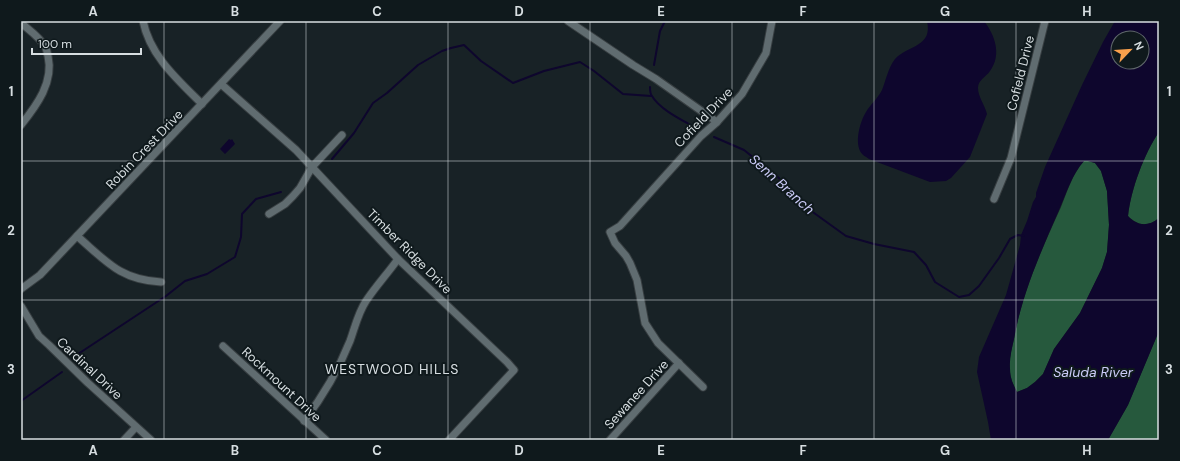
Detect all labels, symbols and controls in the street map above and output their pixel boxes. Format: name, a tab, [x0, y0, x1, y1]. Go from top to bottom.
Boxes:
text: A	[88, 3, 98, 20]
text: B	[231, 3, 239, 20]
text: C	[372, 3, 382, 20]
text: D	[514, 3, 524, 20]
text: E	[657, 3, 665, 20]
text: F	[799, 3, 807, 20]
text: G	[940, 3, 950, 20]
text: H	[1082, 3, 1092, 20]
scale bar	[32, 30, 141, 56]
north arrow	[1110, 30, 1150, 70]
street label: Cofield Drive	[1003, 34, 1038, 113]
text: 100 m	[38, 36, 72, 52]
text: N	[1131, 39, 1147, 52]
text: 1	[9, 83, 13, 100]
text: 1	[1167, 83, 1171, 100]
street label: Cofield Drive	[670, 84, 736, 151]
street label: Robin Crest Drive	[102, 106, 187, 193]
water label: Senn Branch	[746, 150, 818, 218]
street label: Timber Ridge Drive	[364, 205, 456, 297]
text: 2	[7, 222, 15, 239]
text: 2	[1165, 222, 1173, 239]
street label: Cardinal Drive	[53, 334, 126, 403]
street label: Rockmount Drive	[238, 343, 325, 426]
street label: Sewanee Drive	[601, 356, 672, 433]
district label: WESTWOOD HILLS	[325, 360, 459, 378]
text: 3	[7, 361, 15, 378]
text: 3	[1165, 361, 1173, 378]
water label: Saluda River	[1053, 363, 1134, 381]
text: A	[88, 442, 98, 459]
text: B	[231, 442, 239, 459]
text: C	[372, 442, 382, 459]
text: D	[514, 442, 524, 459]
text: E	[657, 442, 665, 459]
text: F	[799, 442, 807, 459]
text: G	[940, 442, 950, 459]
text: H	[1082, 442, 1092, 459]

